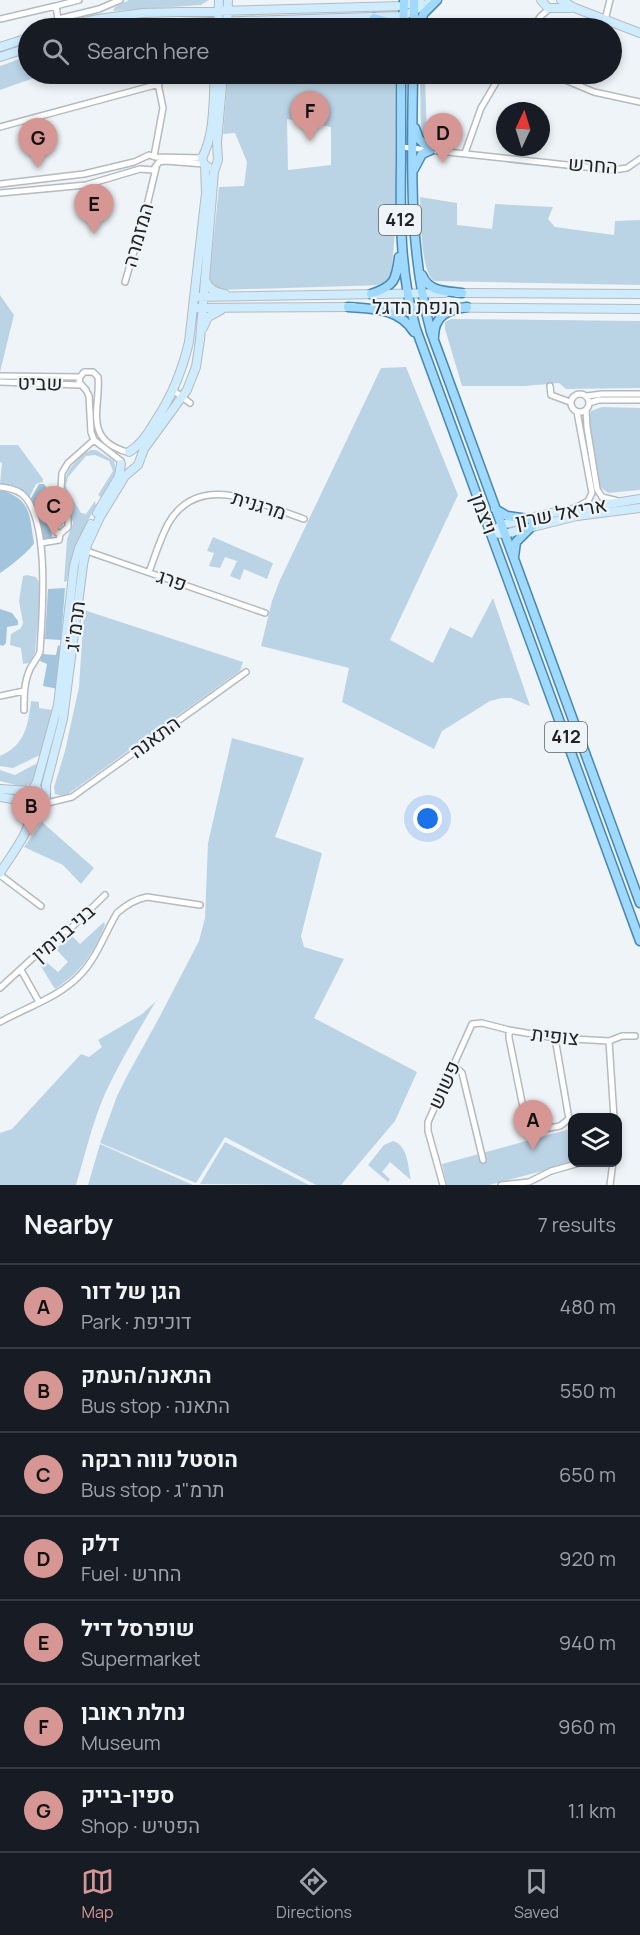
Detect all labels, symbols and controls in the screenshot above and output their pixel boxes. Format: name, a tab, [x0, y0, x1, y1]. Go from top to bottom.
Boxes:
search box	[18, 18, 622, 84]
icon: search	[39, 35, 72, 68]
text: Search here	[87, 36, 209, 66]
pin: F	[290, 92, 330, 141]
north arrow	[496, 102, 550, 156]
pin: D	[424, 114, 462, 163]
pin: G	[18, 118, 57, 168]
street label: החרש	[567, 149, 619, 180]
pin: E	[74, 184, 113, 234]
street label: המזמרה	[115, 200, 160, 270]
road number: 412	[379, 205, 421, 235]
street label: הנפת הדגל	[372, 293, 460, 320]
street label: שביט	[17, 369, 63, 396]
street label: מרגנית	[228, 483, 290, 526]
pin: C	[34, 486, 74, 536]
street label: ויצמן	[465, 490, 504, 538]
street label: אריאל שרון	[513, 490, 609, 535]
street label: פרג	[154, 562, 191, 597]
street label: תרמ"ג	[58, 599, 91, 653]
street label: התאנה	[124, 709, 185, 764]
road number: 412	[545, 722, 587, 752]
pin: B	[12, 786, 51, 836]
your location	[413, 804, 442, 833]
street label: בני בנימין	[25, 897, 101, 968]
street label: צופית	[530, 1020, 580, 1051]
street label: פשוש	[421, 1056, 466, 1113]
pin: A	[514, 1100, 552, 1150]
map controls	[568, 1113, 622, 1167]
button: layers	[568, 1113, 622, 1167]
text: Nearby	[24, 1206, 113, 1242]
text: 7 results	[538, 1211, 616, 1238]
text: הגן של דור	[81, 1276, 181, 1306]
text: A	[37, 1293, 50, 1320]
text: 480 m	[559, 1293, 616, 1320]
text: Park · דוכיפת	[81, 1308, 192, 1335]
text: התאנה/העמק	[81, 1360, 212, 1390]
text: B	[37, 1377, 50, 1404]
text: 550 m	[560, 1377, 616, 1404]
text: Bus stop · התאנה	[81, 1392, 230, 1419]
text: הוסטל נווה רבקה	[81, 1444, 238, 1474]
text: C	[36, 1461, 51, 1488]
text: 650 m	[559, 1461, 616, 1488]
text: Bus stop · תרמ"ג	[81, 1476, 225, 1503]
text: דלק	[81, 1528, 120, 1558]
text: D	[36, 1545, 51, 1572]
text: 920 m	[559, 1545, 616, 1572]
text: Fuel · החרש	[81, 1560, 181, 1587]
text: שופרסל דיל	[81, 1613, 195, 1643]
text: E	[38, 1629, 49, 1656]
text: 940 m	[559, 1629, 616, 1656]
text: Supermarket	[81, 1645, 201, 1672]
text: נחלת ראובן	[81, 1697, 186, 1727]
text: F	[38, 1713, 49, 1740]
text: 960 m	[558, 1713, 616, 1740]
text: Museum	[81, 1729, 161, 1756]
text: ספין-בייק	[81, 1780, 175, 1810]
text: G	[36, 1797, 51, 1824]
text: 1.1 km	[568, 1797, 616, 1824]
text: Shop · הפטיש	[81, 1812, 200, 1839]
tab: Map	[81, 1865, 114, 1923]
tab: Directions	[276, 1865, 352, 1923]
tab: Saved	[514, 1865, 559, 1923]

